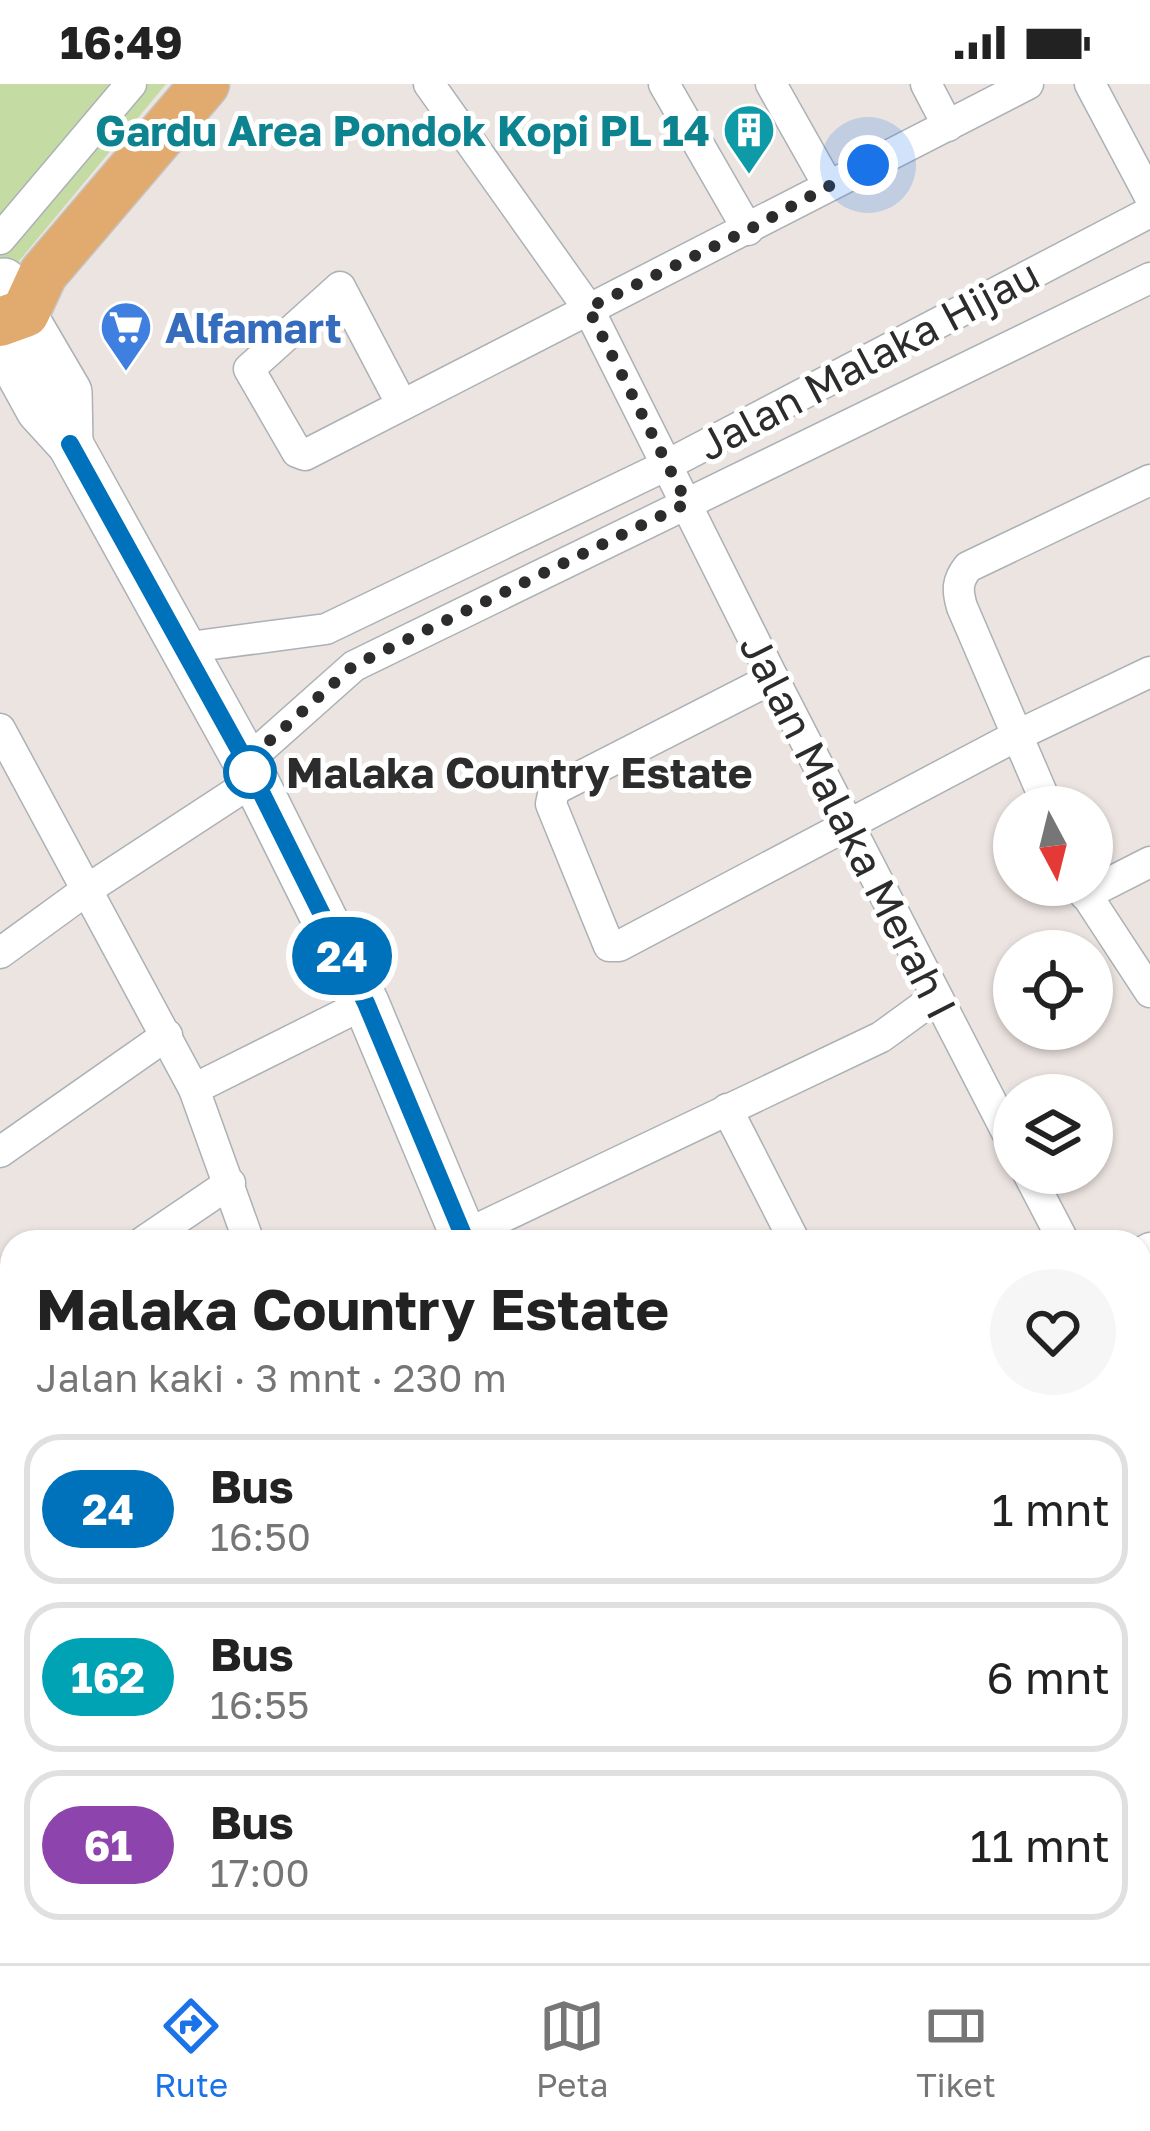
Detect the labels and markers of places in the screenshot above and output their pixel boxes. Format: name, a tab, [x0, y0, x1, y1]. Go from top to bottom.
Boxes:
building icon: Gardu Area Pondok Kopi PL 14	[721, 102, 777, 176]
place label: Gardu Area Pondok Kopi PL 14	[95, 105, 710, 155]
supermarket icon: Alfamart	[98, 299, 154, 373]
place label: Alfamart	[165, 302, 342, 352]
marker: Malaka Country Estate	[225, 747, 275, 797]
place label: Malaka Country Estate	[286, 747, 753, 797]

